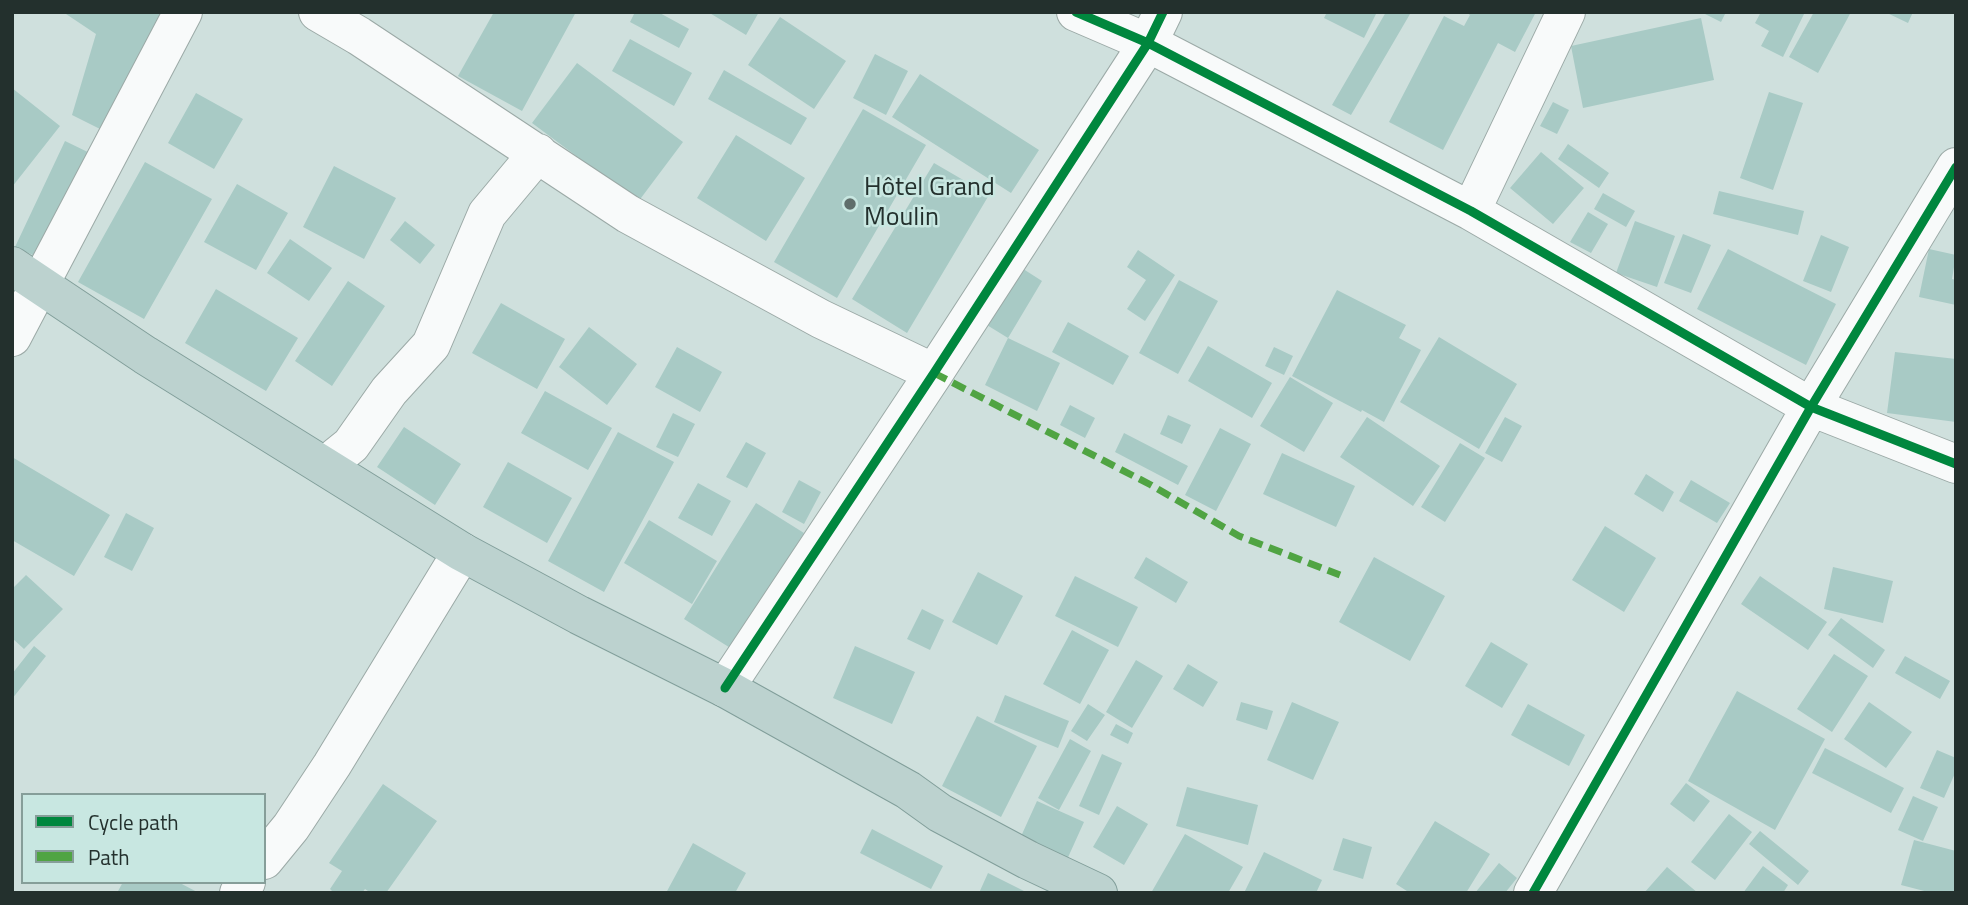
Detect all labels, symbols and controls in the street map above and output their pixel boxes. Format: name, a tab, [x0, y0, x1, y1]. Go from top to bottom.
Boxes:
place label: Hôtel Grand Moulin	[864, 173, 995, 234]
marker: Hôtel Grand Moulin	[842, 196, 858, 212]
legend	[21, 793, 266, 884]
text: Cycle path	[88, 806, 179, 838]
text: Path	[88, 841, 130, 873]

